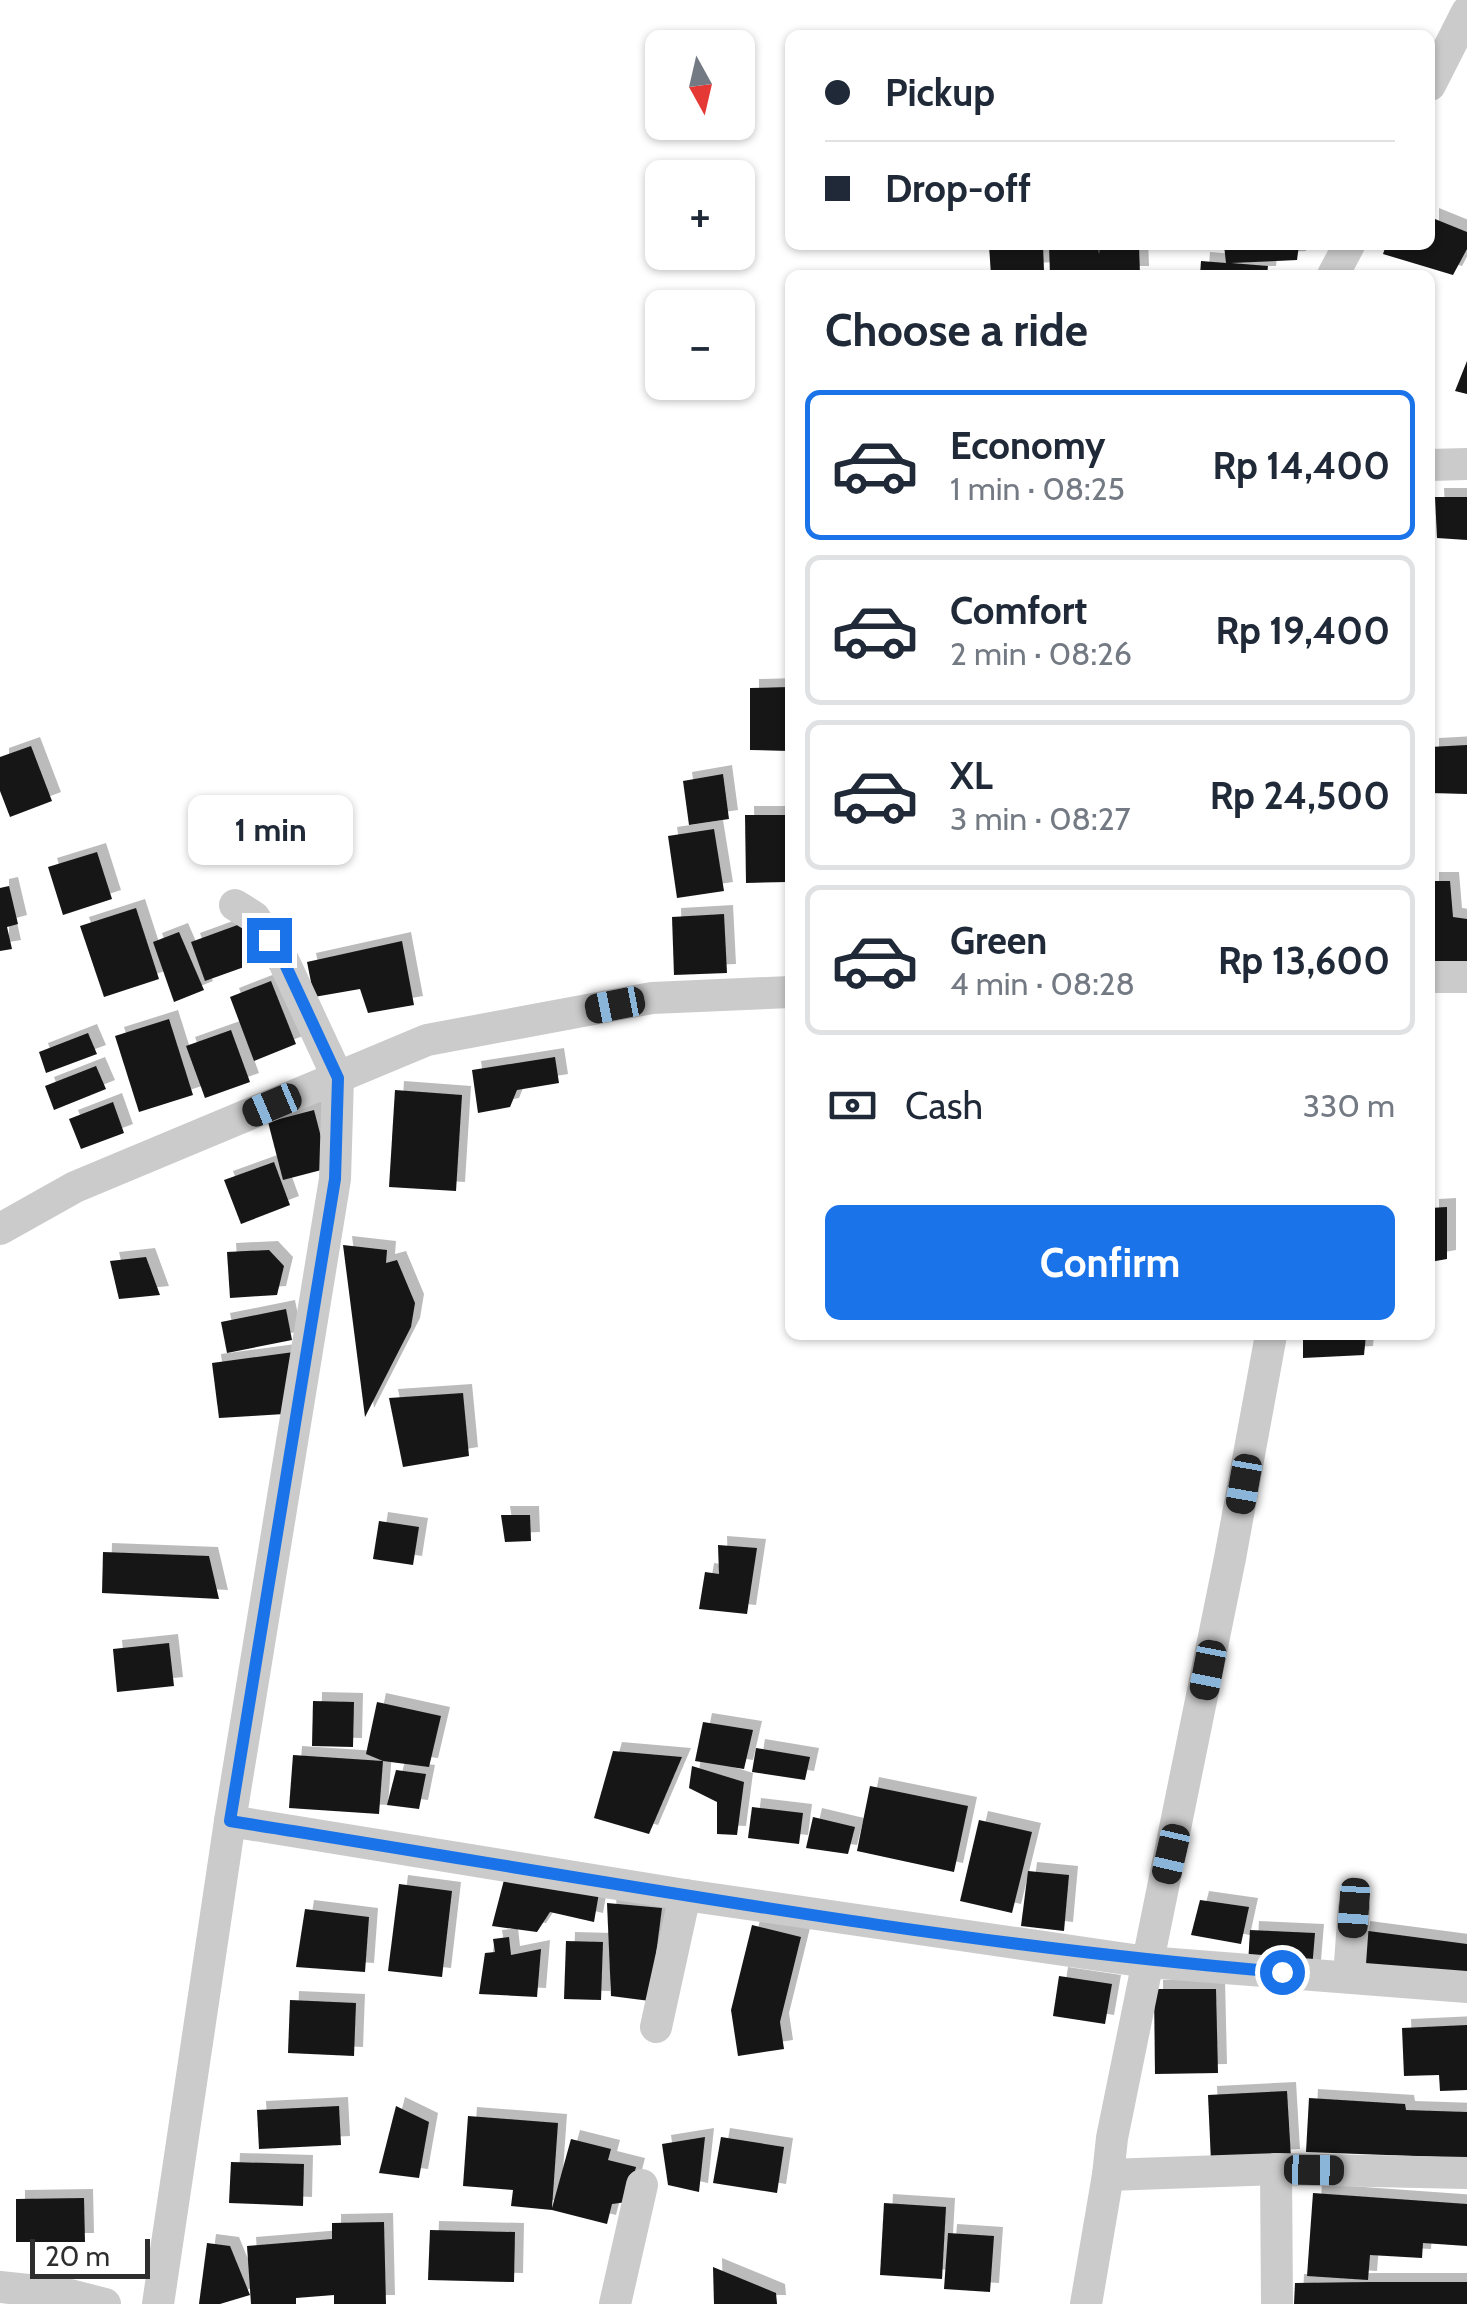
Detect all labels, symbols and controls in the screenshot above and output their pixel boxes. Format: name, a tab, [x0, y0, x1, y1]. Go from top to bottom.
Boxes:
north arrow	[645, 30, 755, 140]
map controls	[645, 30, 755, 400]
text: Pickup	[885, 69, 995, 116]
button: +	[645, 160, 755, 270]
text: Drop-off	[885, 165, 1031, 212]
button: −	[645, 290, 755, 400]
text: Choose a ride	[825, 303, 1088, 357]
icon: car	[830, 420, 920, 510]
text: Economy	[950, 422, 1105, 469]
text: Rp 14,400	[1213, 442, 1390, 489]
text: 1 min · 08:25	[950, 469, 1125, 508]
icon: car	[830, 585, 920, 675]
text: Comfort	[950, 587, 1087, 634]
text: Rp 19,400	[1215, 607, 1390, 654]
text: 2 min · 08:26	[950, 634, 1132, 673]
icon: car	[830, 750, 920, 840]
text: XL	[950, 752, 993, 799]
text: Rp 24,500	[1210, 772, 1390, 819]
callout: 1 min	[186, 795, 352, 865]
text: 3 min · 08:27	[950, 799, 1131, 838]
text: 1 min	[234, 810, 307, 849]
icon: car	[830, 915, 920, 1005]
text: Green	[950, 917, 1047, 964]
route end	[247, 918, 292, 963]
text: Rp 13,600	[1218, 937, 1390, 984]
text: 4 min · 08:28	[950, 964, 1135, 1003]
car	[583, 985, 647, 1025]
icon: cash	[825, 1078, 880, 1133]
car	[239, 1079, 305, 1131]
text: Cash	[905, 1082, 983, 1129]
text: 330 m	[1303, 1086, 1395, 1125]
button: Confirm	[825, 1205, 1395, 1320]
car	[1224, 1452, 1264, 1516]
car	[1188, 1638, 1228, 1702]
car	[1150, 1821, 1192, 1887]
car	[1337, 1877, 1371, 1939]
route start	[1260, 1950, 1305, 1995]
car	[1284, 2154, 1344, 2186]
scale bar	[30, 2234, 150, 2278]
text: 20 m	[45, 2239, 110, 2273]

